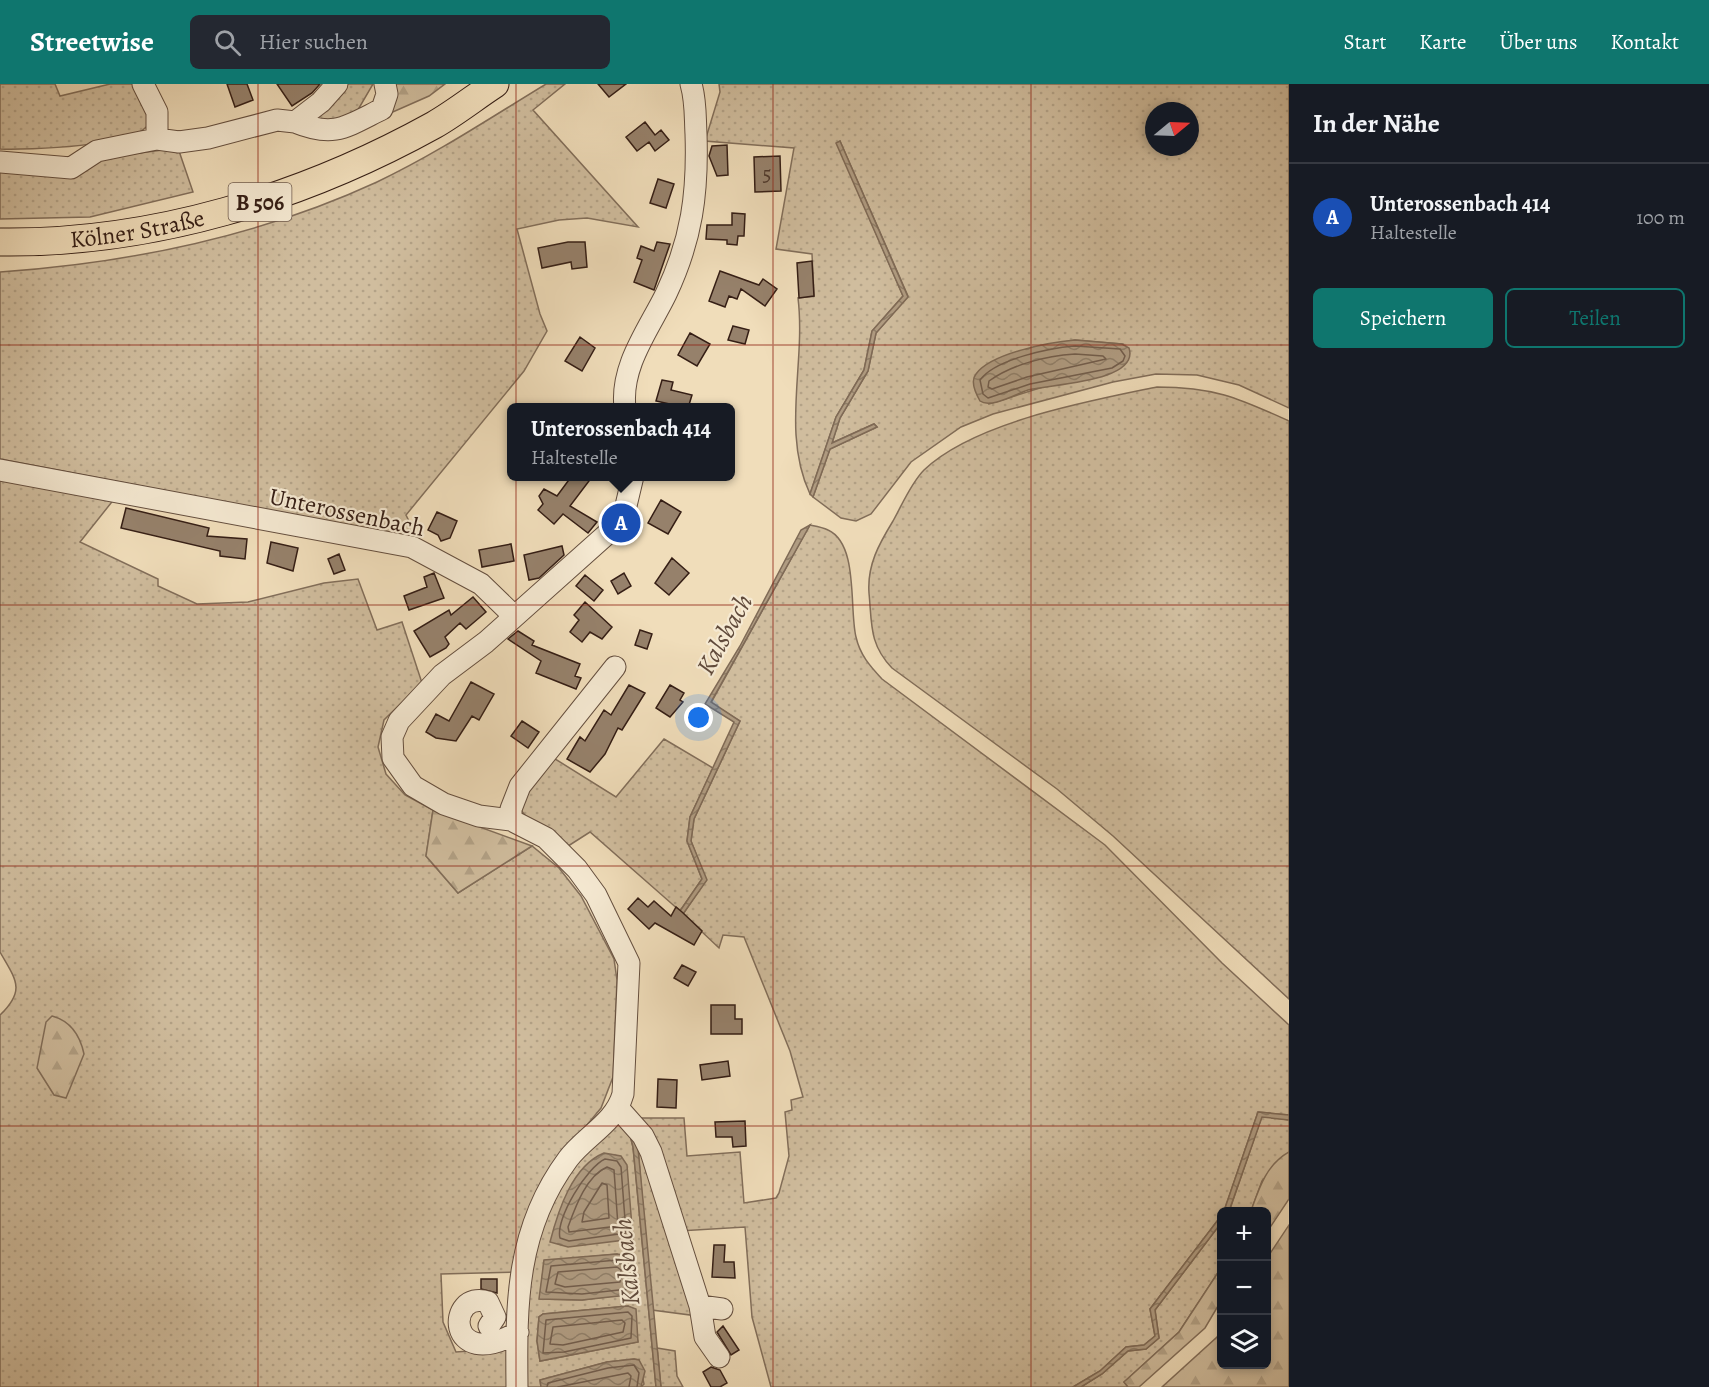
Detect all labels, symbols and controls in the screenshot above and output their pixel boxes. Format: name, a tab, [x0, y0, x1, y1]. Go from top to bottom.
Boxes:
search box	[190, 15, 610, 69]
text: Streetwise	[30, 23, 154, 61]
icon: search	[211, 26, 244, 59]
text: Hier suchen	[259, 27, 368, 57]
text: Start	[1344, 28, 1386, 56]
text: Karte	[1419, 28, 1467, 56]
text: Über uns	[1500, 28, 1577, 56]
text: Kontakt	[1610, 28, 1679, 56]
north arrow	[1145, 102, 1199, 156]
text: In der Nähe	[1313, 106, 1440, 141]
house number: 5	[762, 160, 772, 188]
road number: B 506	[228, 183, 292, 221]
text: Unterossenbach 414	[1370, 189, 1550, 219]
street label: Kölner Straße	[69, 202, 208, 256]
text: A	[1326, 204, 1339, 231]
text: 100 m	[1636, 204, 1685, 231]
text: Haltestelle	[1370, 219, 1457, 246]
button: Speichern	[1313, 288, 1493, 348]
button: Teilen	[1505, 288, 1685, 348]
popup	[507, 403, 735, 481]
text: Unterossenbach 414	[531, 414, 711, 444]
text: Haltestelle	[531, 444, 618, 471]
street label: Unterossenbach	[266, 480, 428, 544]
pin: A	[602, 500, 640, 546]
water label: Kalsbach	[688, 587, 761, 681]
your location	[684, 703, 713, 732]
map controls	[1217, 1207, 1271, 1369]
button: +	[1217, 1207, 1271, 1261]
water label: Kalsbach	[605, 1217, 648, 1307]
button: −	[1217, 1261, 1271, 1315]
button: layers	[1217, 1315, 1271, 1369]

